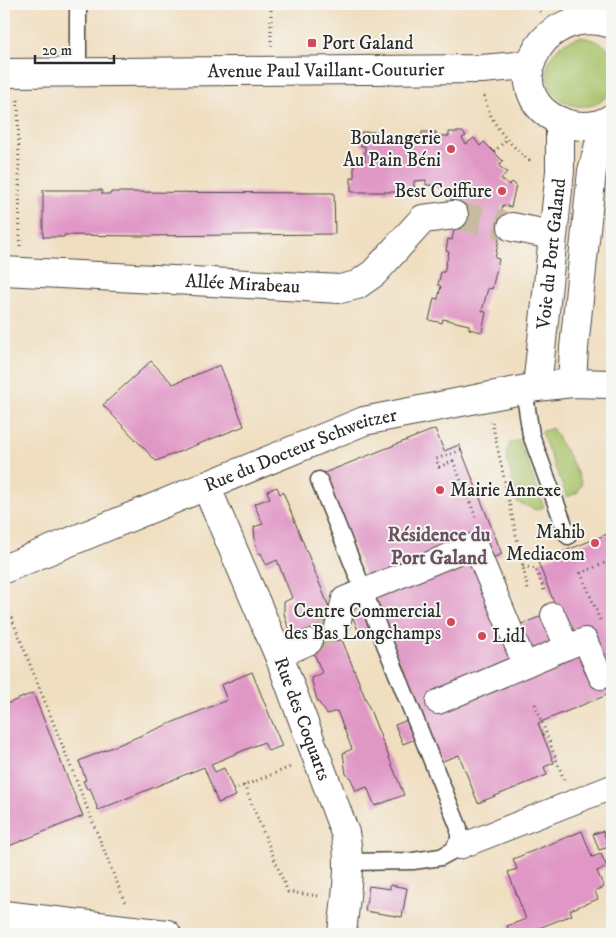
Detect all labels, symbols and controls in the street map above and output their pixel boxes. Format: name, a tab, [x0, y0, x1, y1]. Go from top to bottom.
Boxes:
scale bar	[35, 32, 114, 64]
place label: Port Galand	[322, 32, 414, 55]
marker: Port Galand	[306, 37, 318, 49]
text: 20 m	[42, 41, 72, 60]
street label: Avenue Paul Vaillant-Couturier	[207, 58, 445, 83]
place label: Boulangerie Au Pain Béni	[343, 127, 441, 172]
marker: Boulangerie Au Pain Béni	[445, 143, 457, 155]
street label: Voie du Port Galand	[532, 177, 571, 331]
place label: Best Coiffure	[394, 180, 492, 203]
marker: Best Coiffure	[496, 185, 508, 197]
street label: Allée Mirabeau	[185, 269, 301, 298]
street label: Rue du Docteur Schweitzer	[201, 403, 399, 497]
place label: Mairie Annexe	[450, 479, 561, 502]
marker: Mairie Annexe	[434, 484, 446, 496]
place label: Mahib Mediacom	[506, 521, 585, 566]
district label: Résidence du Port Galand	[388, 523, 491, 571]
marker: Mahib Mediacom	[589, 537, 601, 549]
place label: Centre Commercial des Bas Longchamps	[284, 600, 441, 645]
marker: Centre Commercial des Bas Longchamps	[445, 616, 457, 628]
place label: Lidl	[492, 625, 526, 648]
marker: Lidl	[476, 630, 488, 642]
street label: Rue des Coquarts	[269, 654, 336, 784]

